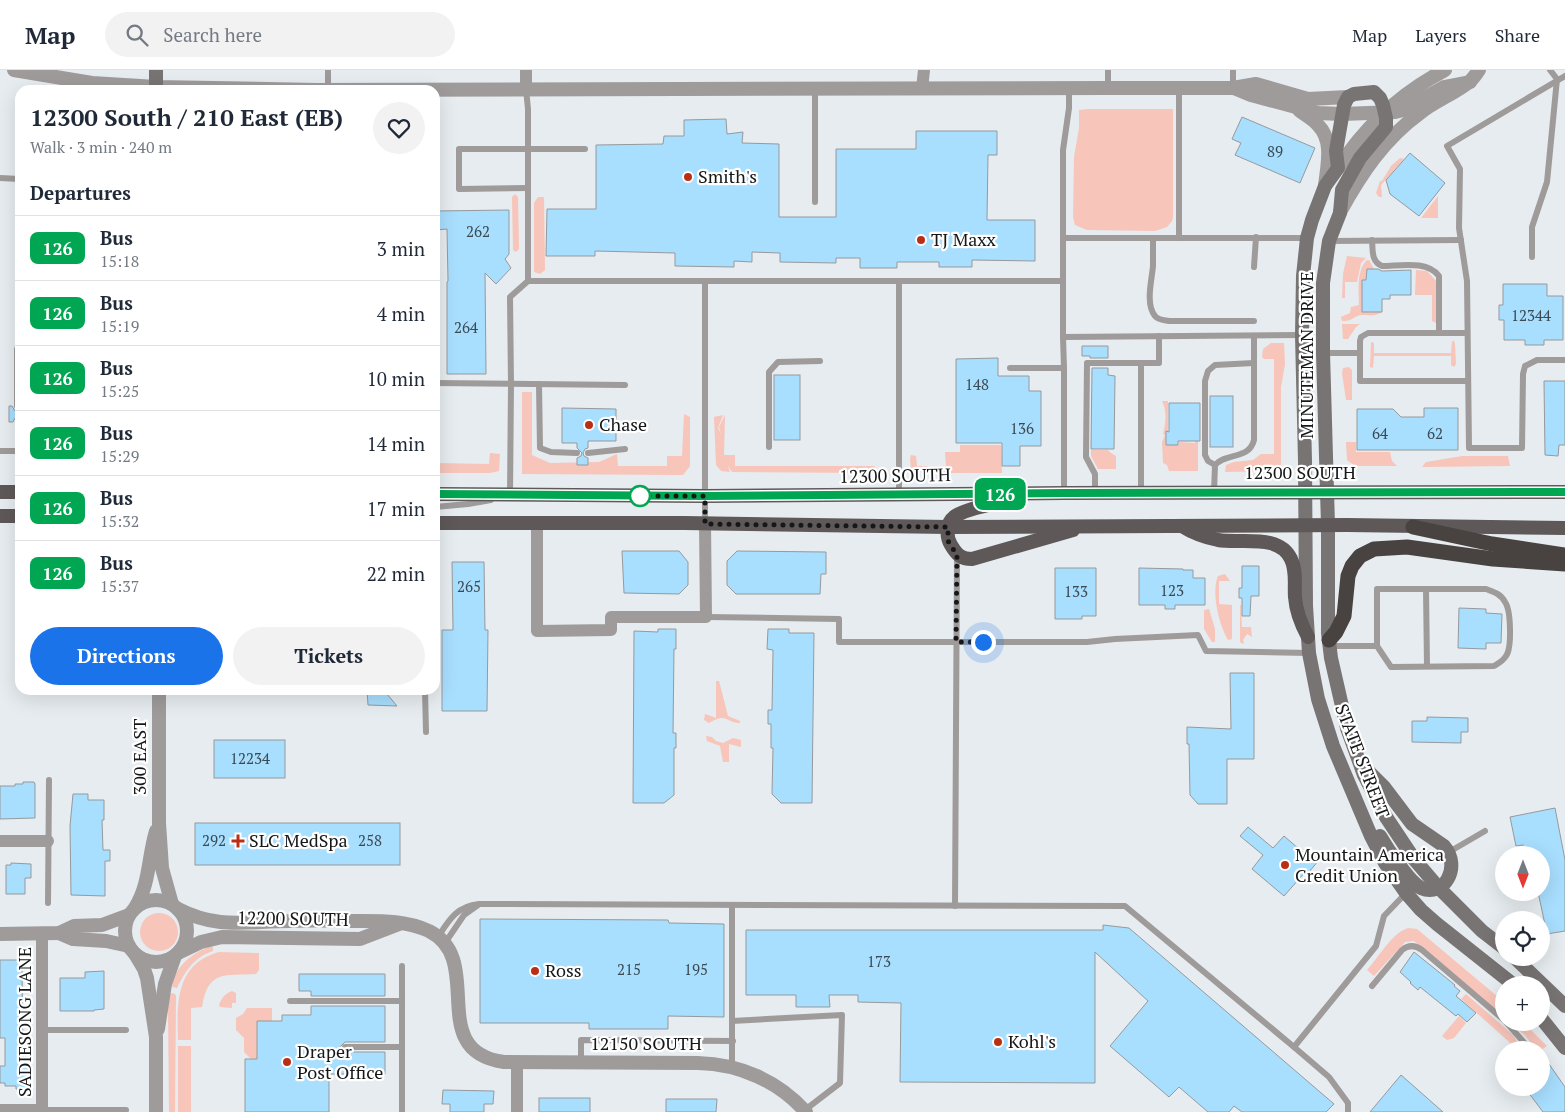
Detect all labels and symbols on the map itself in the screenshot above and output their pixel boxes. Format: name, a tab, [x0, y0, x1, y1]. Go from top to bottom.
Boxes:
house number: 89	[1267, 141, 1283, 161]
place label: Smith's	[698, 164, 757, 188]
marker: Smith's	[682, 171, 694, 183]
house number: 262	[466, 221, 490, 241]
place label: TJ Maxx	[931, 227, 997, 251]
marker: TJ Maxx	[915, 234, 927, 246]
street label: MINUTEMAN DRIVE	[1294, 271, 1318, 439]
house number: 12344	[1511, 305, 1551, 325]
house number: 264	[454, 317, 478, 337]
house number: 148	[965, 374, 989, 394]
place label: Chase	[599, 412, 647, 436]
house number: 136	[1010, 418, 1034, 438]
marker: Chase	[583, 419, 595, 431]
house number: 64	[1372, 423, 1388, 443]
house number: 62	[1427, 423, 1443, 443]
street label: 12300 SOUTH	[1244, 460, 1356, 484]
street label: 12300 SOUTH	[839, 462, 951, 488]
line badge: 126	[971, 478, 1029, 510]
unlabelled marker	[629, 485, 651, 507]
house number: 265	[457, 576, 481, 596]
house number: 123	[1160, 580, 1184, 600]
house number: 133	[1064, 581, 1088, 601]
your location	[971, 630, 996, 655]
street label: STATE STREET	[1330, 700, 1396, 821]
street label: 300 EAST	[127, 719, 151, 795]
house number: 12234	[230, 748, 270, 768]
place label: SLC MedSpa	[249, 828, 348, 852]
house number: 292	[202, 830, 226, 850]
house number: 258	[358, 830, 382, 850]
marker: SLC MedSpa	[231, 834, 245, 848]
place label: Mountain America Credit Union	[1295, 842, 1444, 887]
north arrow	[1495, 846, 1550, 901]
marker: Mountain America Credit Union	[1279, 859, 1291, 871]
street label: 12200 SOUTH	[237, 905, 349, 931]
street label: SADIESONG LANE	[12, 947, 36, 1097]
house number: 173	[867, 951, 891, 971]
place label: Ross	[545, 958, 582, 982]
house number: 215	[617, 959, 641, 979]
house number: 195	[684, 959, 708, 979]
marker: Ross	[529, 965, 541, 977]
place label: Kohl's	[1008, 1029, 1056, 1053]
street label: 12150 SOUTH	[590, 1031, 702, 1055]
marker: Kohl's	[992, 1036, 1004, 1048]
place label: Draper Post Office	[297, 1039, 383, 1084]
marker: Draper Post Office	[281, 1056, 293, 1068]

